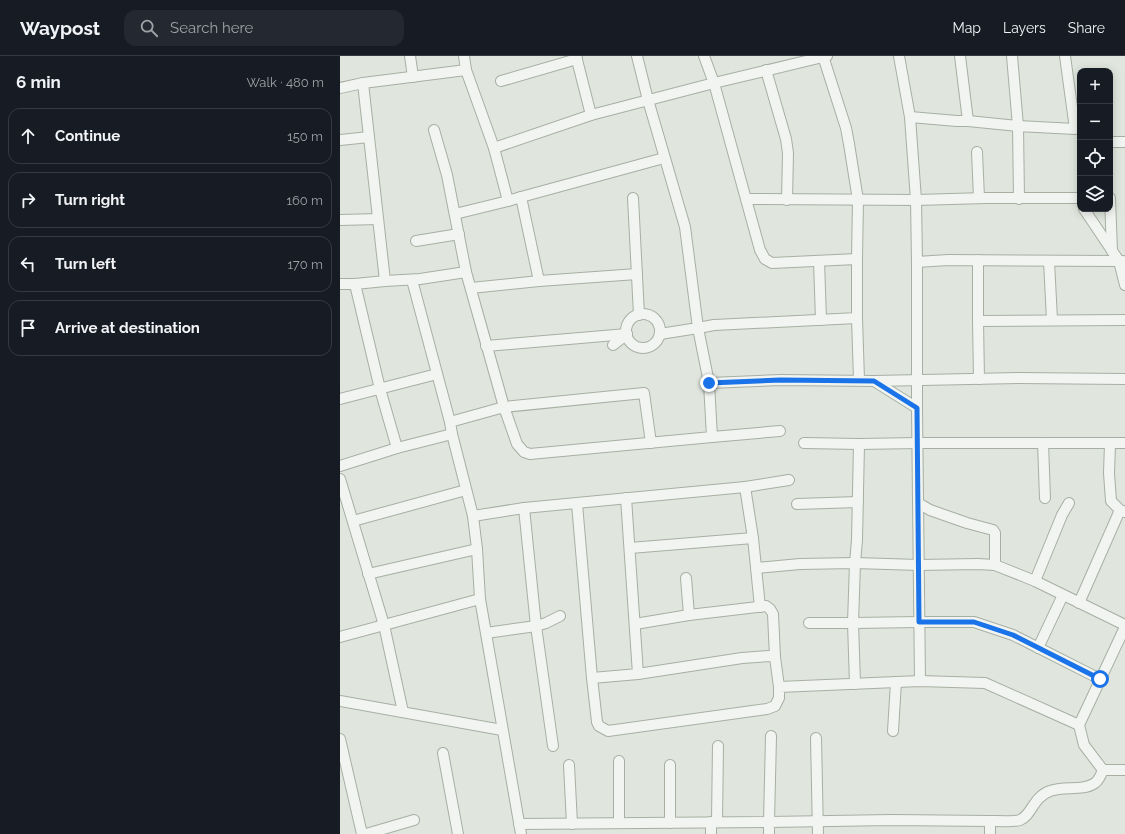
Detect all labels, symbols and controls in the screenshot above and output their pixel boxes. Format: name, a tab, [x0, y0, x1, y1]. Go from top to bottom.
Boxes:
search box	[124, 10, 404, 46]
text: Waypost	[20, 17, 100, 39]
icon: search	[138, 17, 160, 39]
text: Search here	[170, 19, 253, 37]
text: Map	[953, 20, 981, 36]
text: Layers	[1003, 20, 1046, 36]
text: Share	[1068, 20, 1105, 36]
map controls	[1077, 68, 1113, 212]
button: +	[1077, 68, 1113, 104]
text: 6 min	[16, 72, 61, 92]
text: Walk · 480 m	[246, 75, 324, 90]
button: −	[1077, 104, 1113, 140]
icon: ahead	[17, 125, 39, 147]
text: Continue	[55, 127, 120, 145]
text: 150 m	[287, 129, 323, 144]
button: locate	[1077, 140, 1113, 176]
button: layers	[1077, 176, 1113, 212]
icon: right	[17, 189, 39, 211]
text: Turn right	[55, 191, 125, 209]
text: 160 m	[286, 193, 323, 208]
icon: left	[17, 253, 39, 275]
text: Turn left	[55, 255, 116, 273]
text: 170 m	[287, 257, 323, 272]
icon: arrive	[17, 317, 39, 339]
text: Arrive at destination	[55, 319, 200, 337]
route end	[700, 374, 718, 392]
route start	[1091, 670, 1109, 688]

